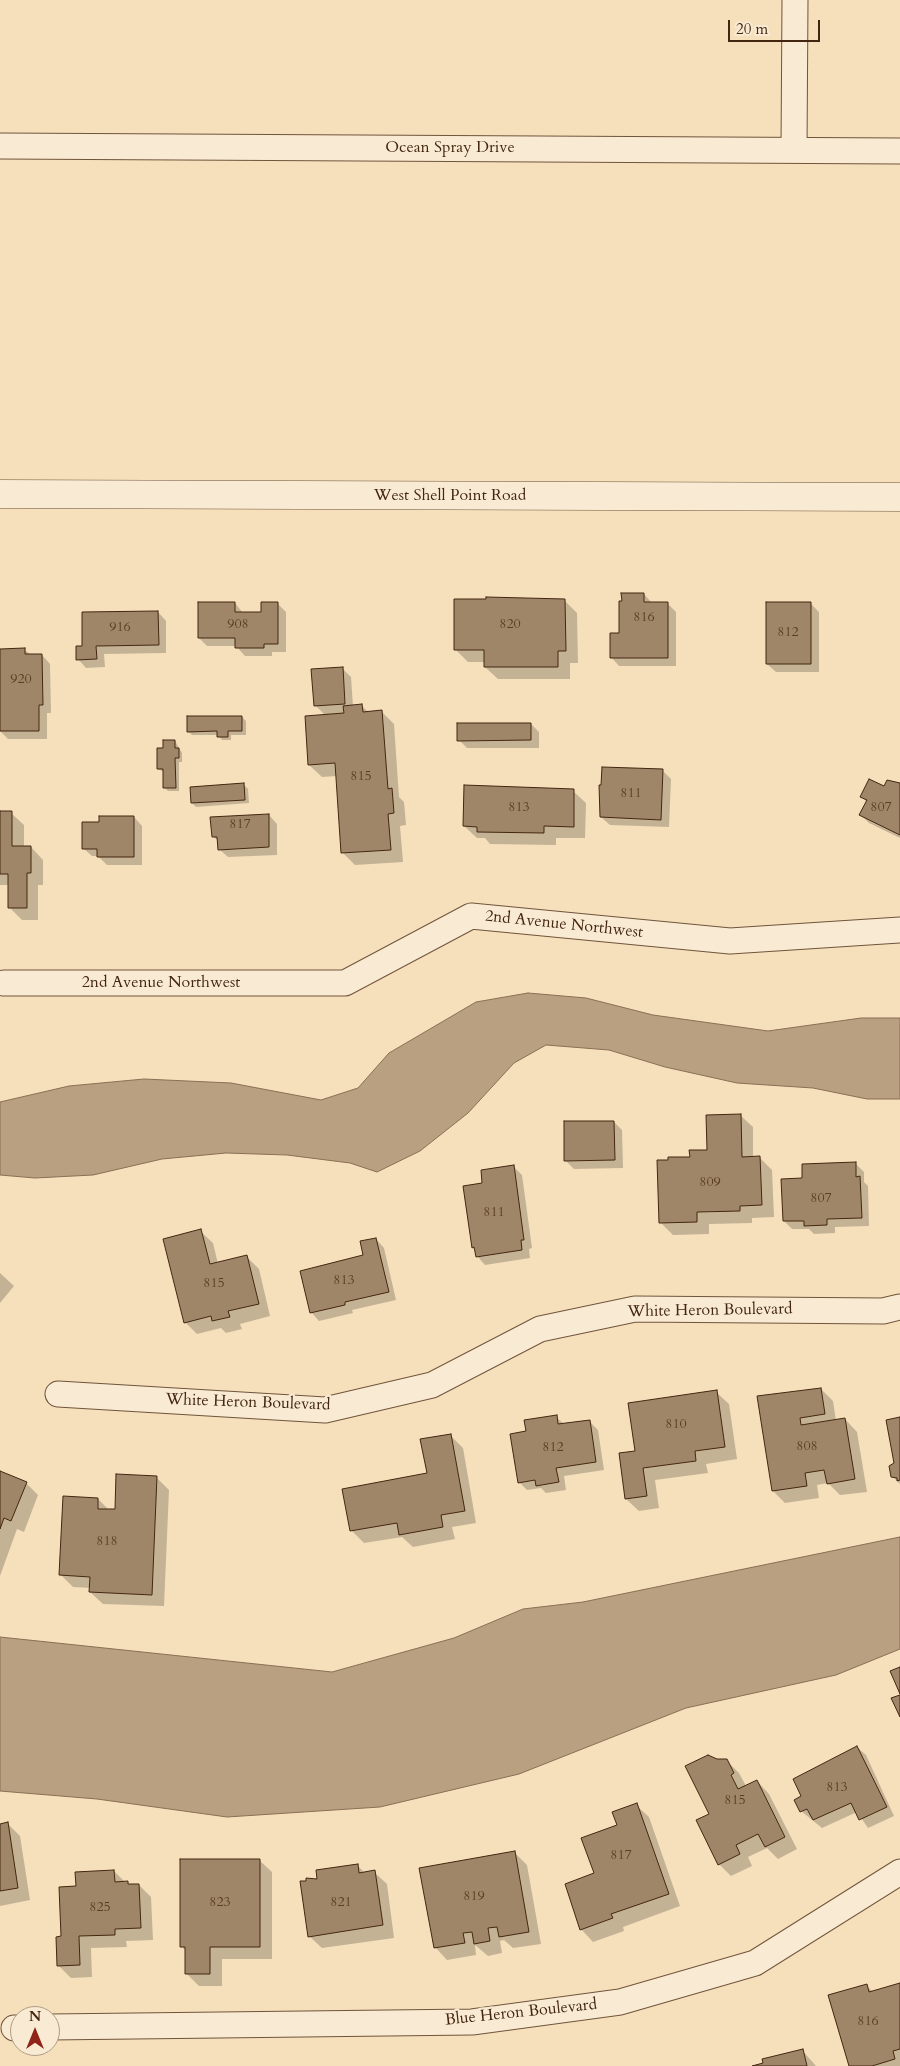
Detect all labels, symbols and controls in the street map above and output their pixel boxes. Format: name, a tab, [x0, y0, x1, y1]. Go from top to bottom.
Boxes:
scale bar	[730, 10, 822, 42]
text: 20 m	[736, 19, 768, 39]
street label: Ocean Spray Drive	[385, 138, 515, 158]
street label: West Shell Point Road	[374, 486, 526, 506]
house number: 816	[633, 610, 655, 626]
house number: 908	[227, 617, 249, 633]
house number: 820	[499, 617, 521, 633]
house number: 916	[109, 620, 131, 636]
house number: 812	[777, 625, 799, 641]
house number: 920	[10, 672, 32, 688]
house number: 815	[350, 769, 372, 785]
house number: 811	[620, 786, 642, 802]
house number: 813	[508, 800, 530, 816]
house number: 807	[870, 800, 892, 816]
house number: 817	[229, 817, 251, 833]
street label: 2nd Avenue Northwest	[484, 907, 644, 943]
street label: 2nd Avenue Northwest	[82, 973, 240, 993]
house number: 809	[699, 1175, 721, 1191]
house number: 807	[810, 1191, 832, 1207]
house number: 811	[483, 1205, 505, 1221]
house number: 813	[333, 1273, 355, 1289]
house number: 815	[203, 1276, 225, 1292]
street label: White Heron Boulevard	[627, 1300, 793, 1322]
street label: White Heron Boulevard	[165, 1391, 331, 1415]
house number: 810	[665, 1417, 687, 1433]
house number: 808	[796, 1439, 818, 1455]
house number: 812	[542, 1440, 564, 1456]
house number: 818	[96, 1534, 118, 1550]
house number: 813	[826, 1780, 848, 1796]
house number: 815	[724, 1793, 746, 1809]
house number: 817	[610, 1848, 632, 1864]
house number: 819	[463, 1889, 485, 1905]
house number: 823	[209, 1895, 231, 1911]
house number: 821	[330, 1895, 352, 1911]
house number: 825	[89, 1900, 111, 1916]
street label: Blue Heron Boulevard	[444, 1995, 598, 2031]
north arrow	[10, 2006, 60, 2056]
text: N	[29, 2007, 41, 2026]
house number: 816	[857, 2014, 879, 2030]

